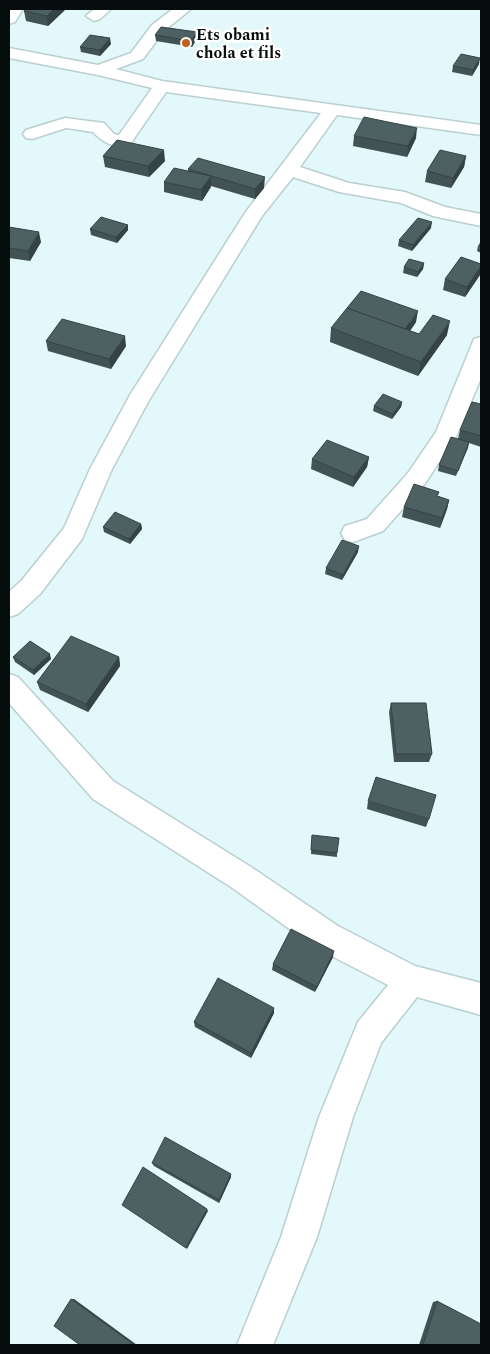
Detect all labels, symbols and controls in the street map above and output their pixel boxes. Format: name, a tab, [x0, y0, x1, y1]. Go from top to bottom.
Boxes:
place label: Ets obami chola et fils	[196, 23, 281, 65]
marker: Ets obami chola et fils	[180, 37, 192, 49]

